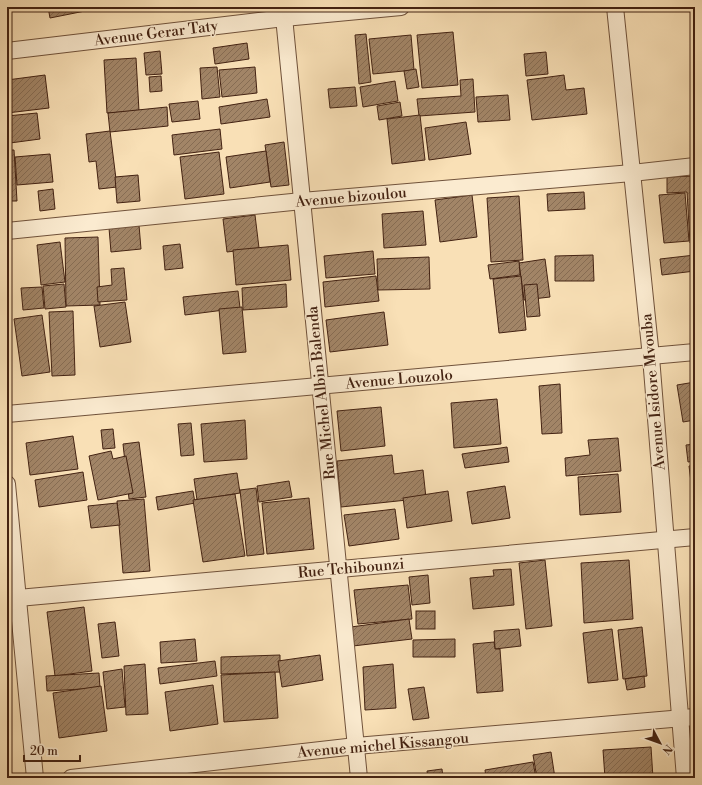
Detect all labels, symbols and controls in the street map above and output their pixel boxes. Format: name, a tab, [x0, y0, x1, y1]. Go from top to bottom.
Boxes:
street label: Avenue Gerar Taty	[92, 16, 220, 51]
street label: Avenue bizoulou	[294, 183, 408, 212]
street label: Rue Michel Albin Balenda	[303, 305, 340, 481]
street label: Avenue Isidore Mvouba	[637, 312, 670, 472]
street label: Avenue Louzolo	[343, 365, 454, 394]
street label: Rue Tchibounzi	[297, 554, 405, 583]
north arrow	[640, 723, 680, 763]
street label: Avenue michel Kissangou	[295, 728, 470, 763]
scale bar	[24, 737, 80, 763]
text: N	[658, 741, 675, 757]
text: 20 m	[30, 744, 58, 759]

